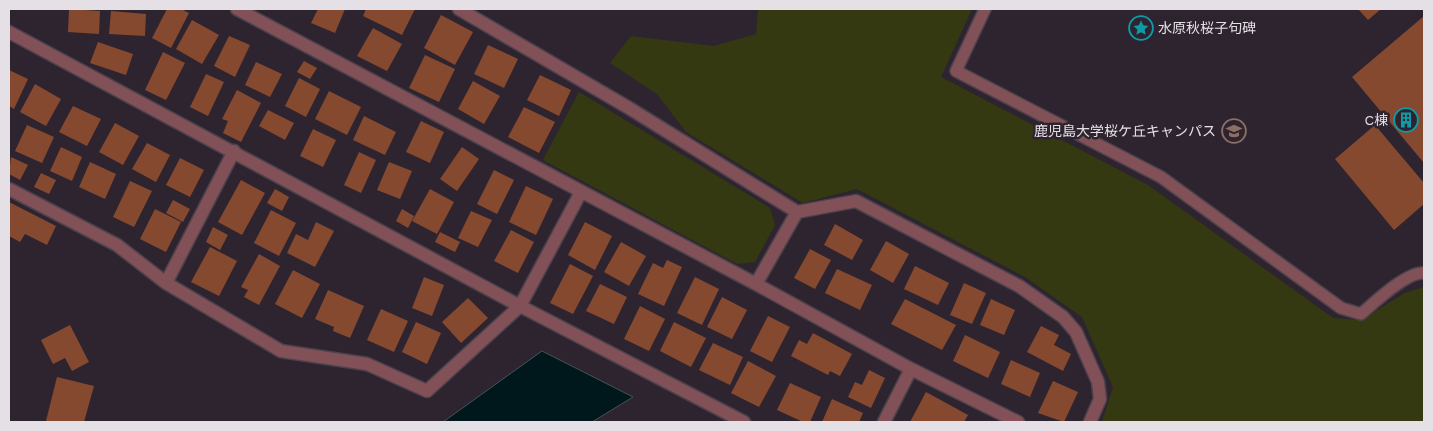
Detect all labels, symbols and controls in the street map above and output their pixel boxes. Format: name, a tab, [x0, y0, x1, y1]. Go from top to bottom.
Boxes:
place icon: 水原秋桜子句碑	[1128, 15, 1154, 41]
place label: 水原秋桜子句碑	[1158, 20, 1256, 36]
building icon: C棟	[1393, 107, 1419, 133]
place label: C棟	[1364, 112, 1388, 128]
school or university icon: 鹿児島大学桜ケ丘キャンパス	[1221, 118, 1247, 144]
place label: 鹿児島大学桜ケ丘キャンパス	[1034, 123, 1216, 139]

